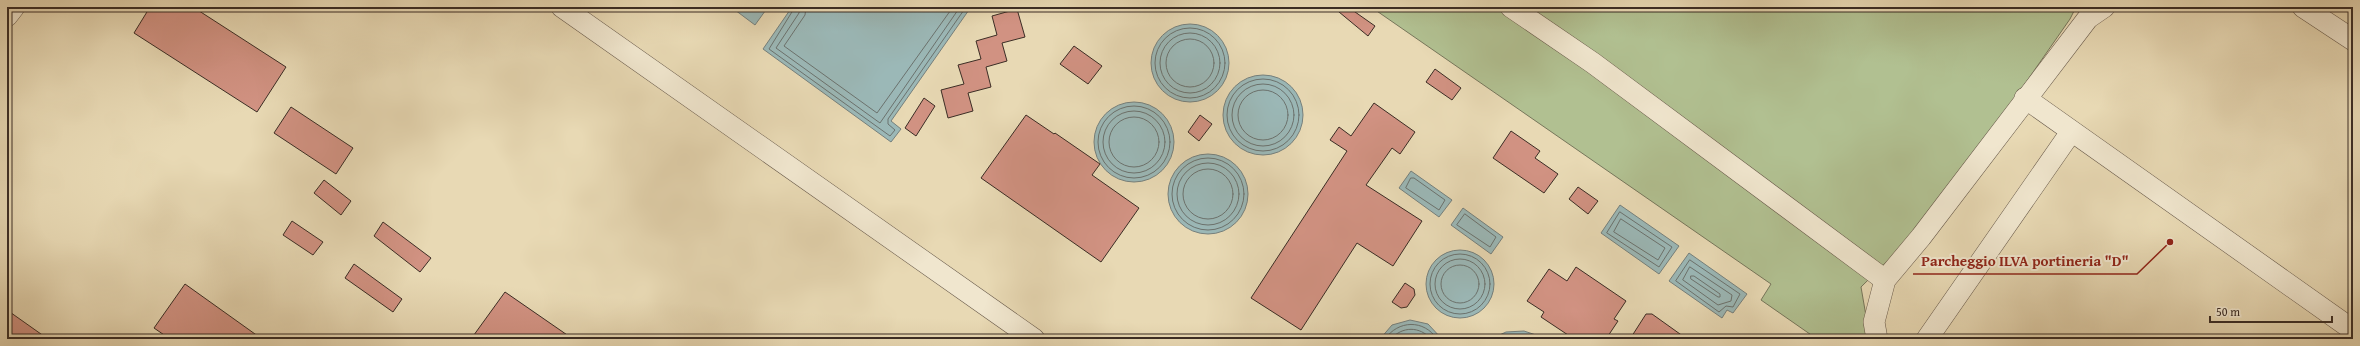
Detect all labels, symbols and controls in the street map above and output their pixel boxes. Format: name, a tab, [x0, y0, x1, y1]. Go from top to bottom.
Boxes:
callout: Parcheggio ILVA portineria "D"	[1913, 247, 2137, 274]
text: Parcheggio ILVA portineria "D"	[1921, 250, 2129, 271]
scale bar	[2210, 298, 2332, 324]
text: 50 m	[2216, 303, 2240, 320]

